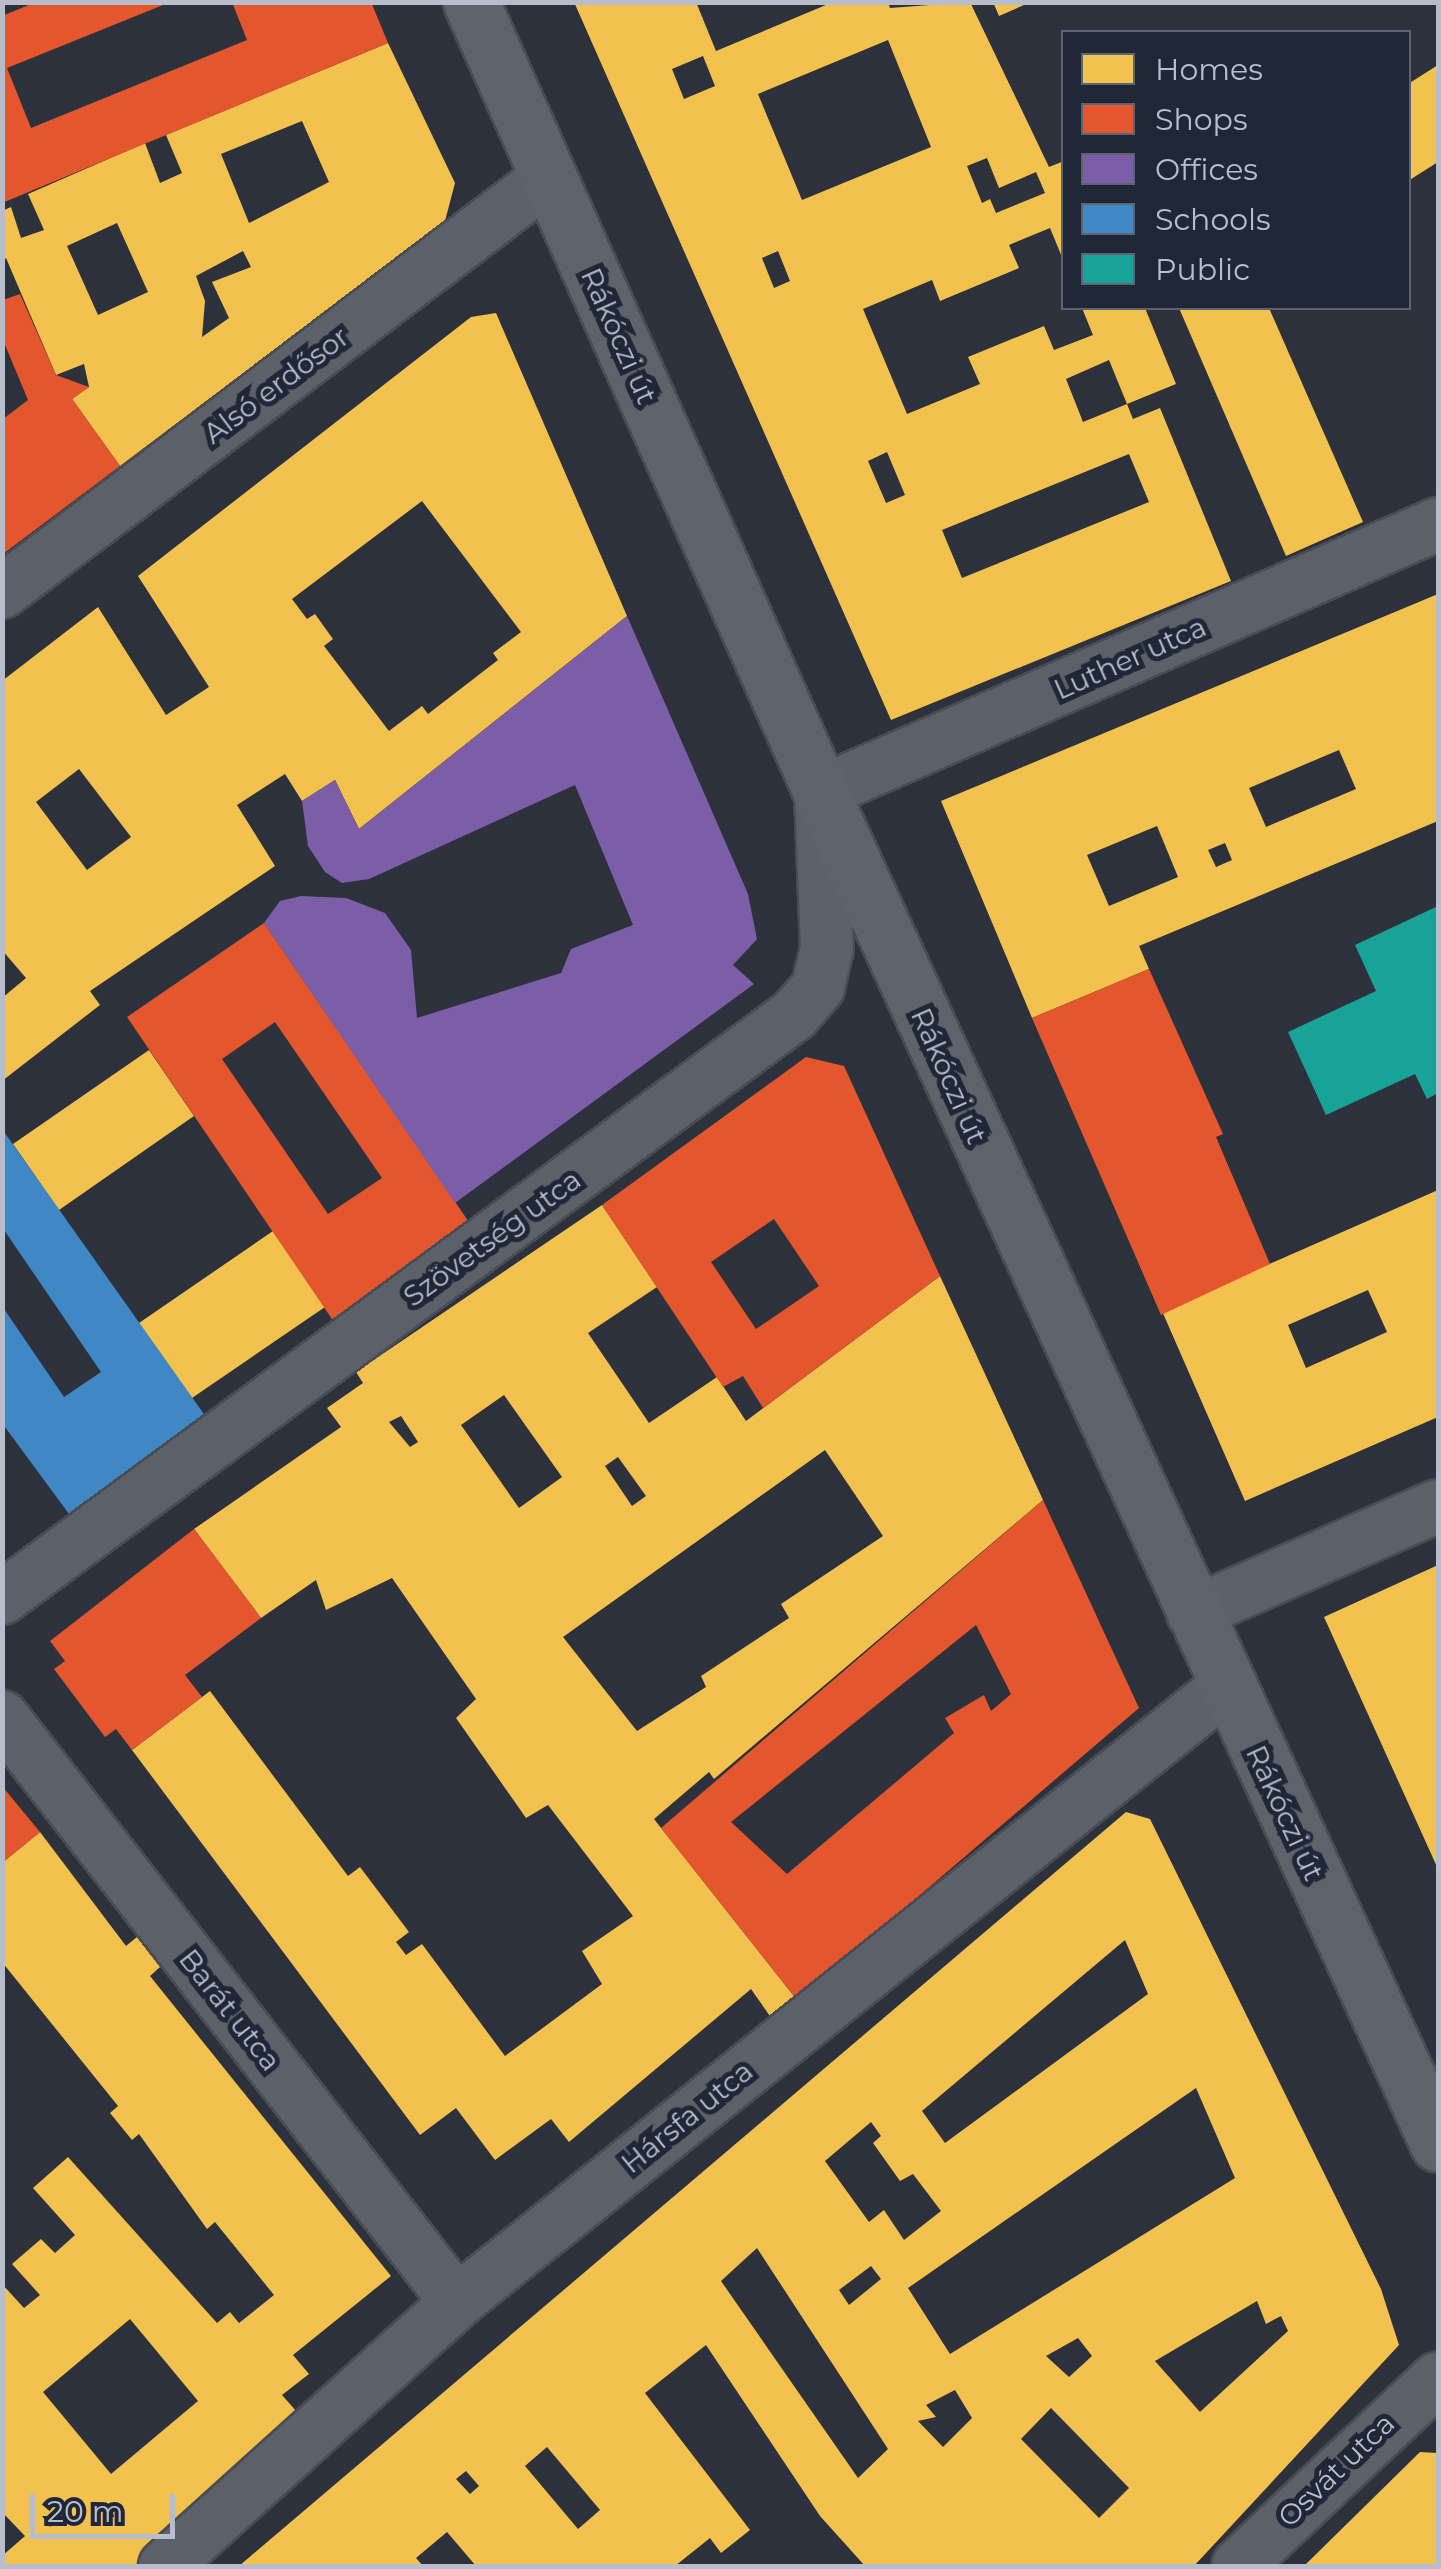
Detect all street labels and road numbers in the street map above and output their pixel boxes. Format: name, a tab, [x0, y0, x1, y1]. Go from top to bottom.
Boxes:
street label: Rákóczi út	[574, 263, 664, 409]
street label: Alsó erdősor	[197, 320, 355, 450]
street label: Luther utca	[1049, 610, 1211, 706]
street label: Rákóczi út	[904, 1003, 994, 1149]
street label: Szövetség utca	[397, 1163, 587, 1313]
street label: Rákóczi út	[1239, 1740, 1331, 1886]
street label: Barát utca	[172, 1943, 288, 2077]
street label: Hársfa utca	[615, 2054, 759, 2180]
street label: Osvát utca	[1271, 2406, 1401, 2534]

